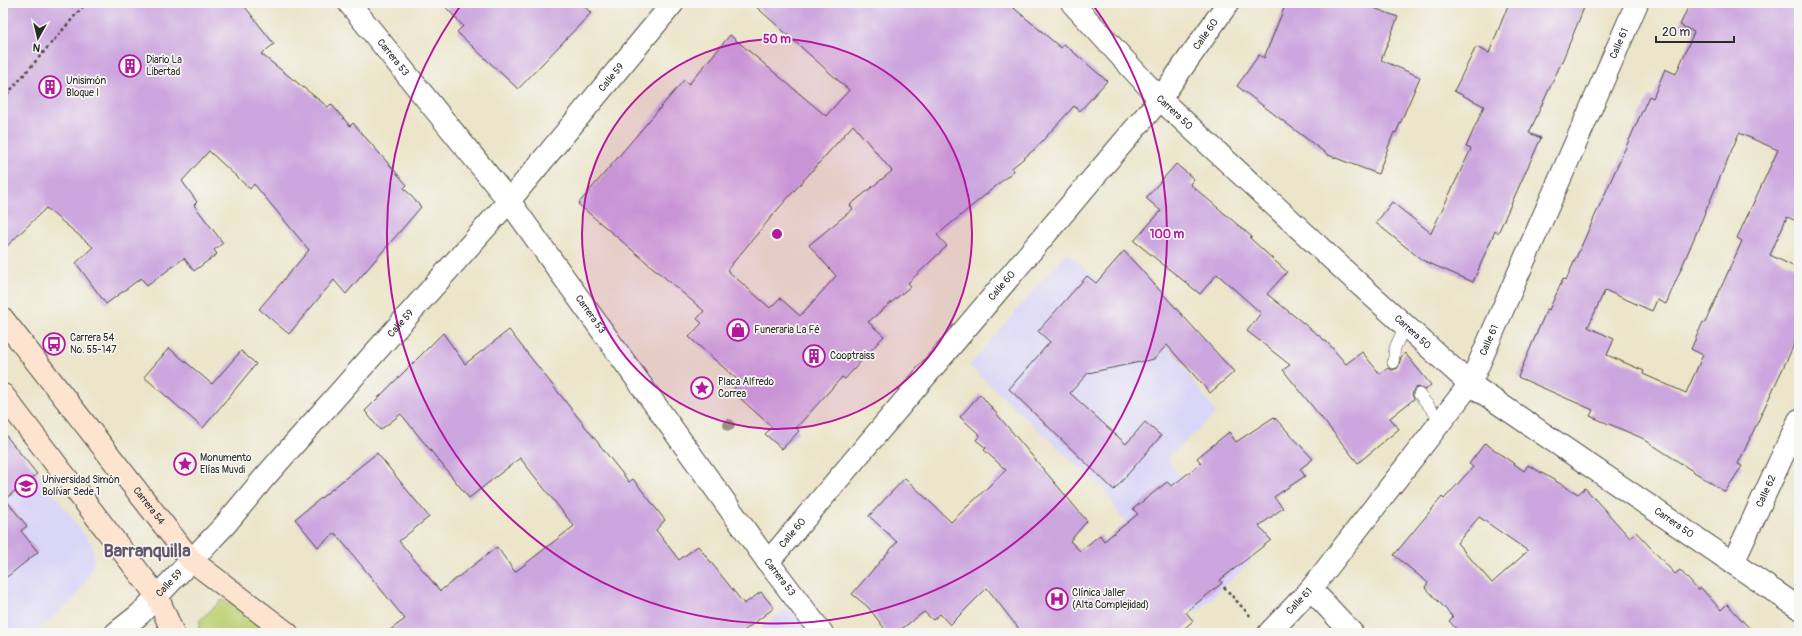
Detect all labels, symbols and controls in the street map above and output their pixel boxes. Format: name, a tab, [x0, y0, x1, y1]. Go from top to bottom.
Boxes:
street label: Calle 60	[1191, 16, 1221, 52]
north arrow	[18, 18, 58, 58]
scale bar	[1656, 18, 1734, 44]
text: 20 m	[1662, 25, 1691, 40]
street label: Calle 61	[1607, 26, 1631, 61]
text: 50 m	[763, 32, 791, 47]
street label: Carrera 53	[374, 37, 412, 79]
text: N	[32, 40, 41, 54]
building icon: Diario La Libertad	[117, 53, 143, 79]
place label: Diario La Libertad	[146, 54, 182, 78]
street label: Calle 59	[596, 61, 627, 94]
building icon: Unisimón Bloque I	[37, 74, 63, 100]
place label: Unisimón Bloque I	[66, 75, 106, 99]
street label: Carrera 50	[1154, 93, 1195, 132]
centre of rings	[770, 227, 784, 241]
text: 100 m	[1150, 227, 1185, 242]
street label: Calle 60	[986, 268, 1018, 303]
street label: Carrera 53	[573, 293, 608, 336]
street label: Calle 59	[385, 307, 416, 340]
street label: Carrera 50	[1392, 313, 1434, 352]
shop icon: Funeraria La Fé	[725, 317, 751, 343]
street label: Calle 61	[1477, 323, 1501, 358]
place label: Funeraria La Fé	[754, 324, 820, 336]
bus stop icon: Carrera 54 No. 55-147	[41, 331, 67, 357]
place label: Carrera 54 No. 55-147	[70, 332, 117, 356]
building icon: Cooptraiss	[801, 343, 827, 369]
place label: Cooptraiss	[830, 350, 875, 362]
place icon: Placa Alfredo Correa	[689, 375, 715, 401]
place label: Placa Alfredo Correa	[718, 376, 774, 400]
place icon: Monumento Elías Muvdi	[172, 451, 198, 477]
place label: Monumento Elías Muvdi	[200, 452, 252, 476]
school or university icon: Universidad Simón Bolívar Sede 1	[13, 473, 39, 499]
street label: Calle 62	[1754, 473, 1779, 509]
place label: Universidad Simón Bolívar Sede 1	[42, 474, 120, 498]
street label: Carrera 54	[130, 485, 167, 527]
street label: Carrera 50	[1652, 505, 1696, 541]
street label: Calle 60	[777, 515, 809, 550]
district label: Barranquilla	[103, 540, 191, 563]
street label: Carrera 53	[761, 556, 798, 599]
street label: Calle 59	[153, 567, 185, 600]
street label: Calle 61	[1284, 585, 1315, 617]
hospital icon: Clínica Jaller (Alta Complejidad)	[1044, 586, 1070, 612]
place label: Clínica Jaller (Alta Complejidad)	[1072, 587, 1149, 611]

